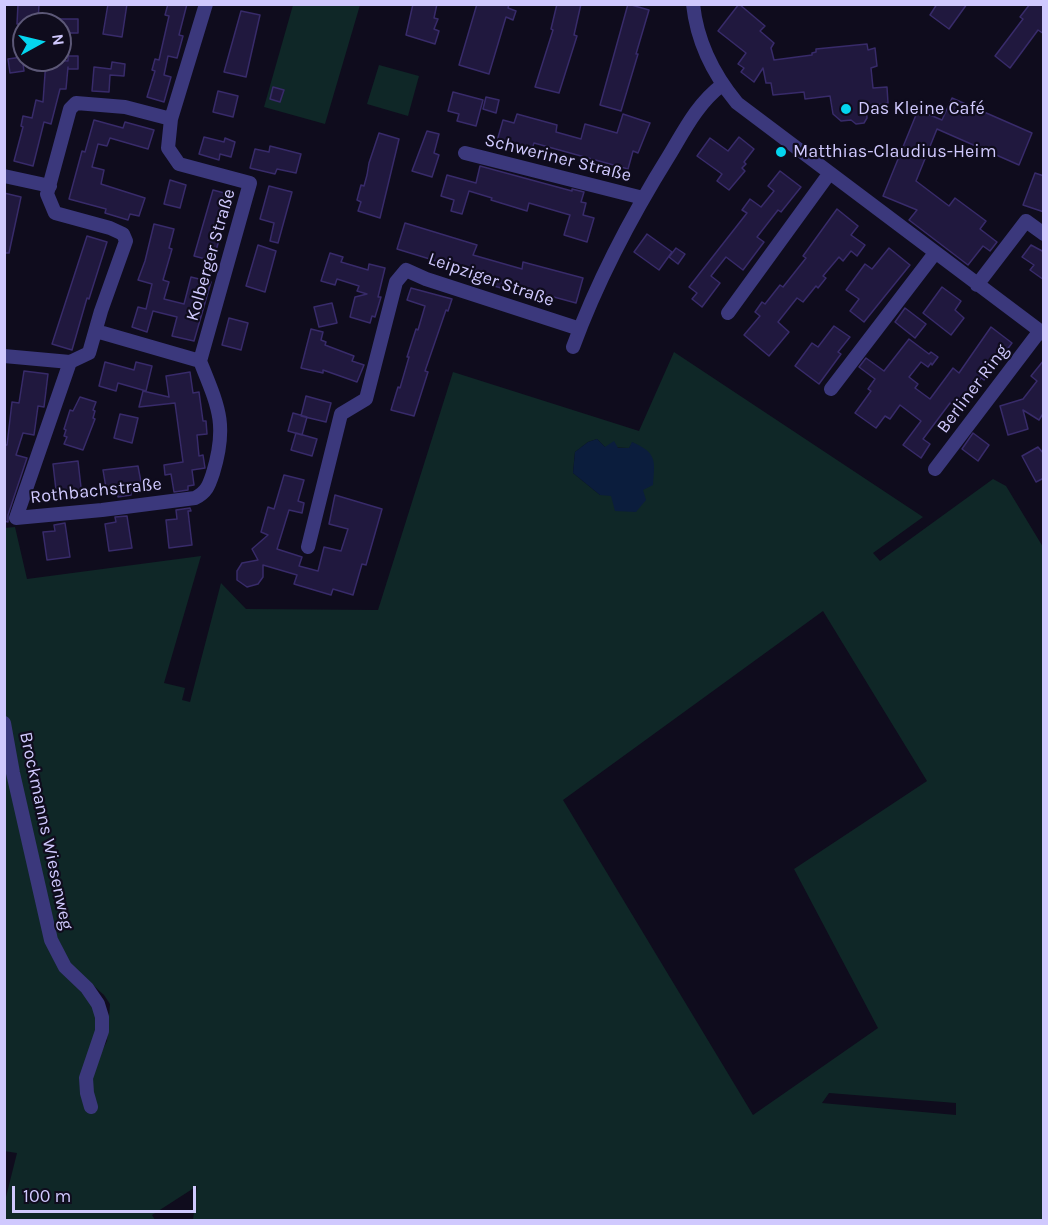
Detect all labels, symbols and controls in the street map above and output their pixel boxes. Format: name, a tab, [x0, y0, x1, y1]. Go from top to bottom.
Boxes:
north arrow	[12, 12, 72, 72]
text: N	[48, 33, 69, 47]
place label: Das Kleine Café	[858, 98, 985, 120]
marker: Das Kleine Café	[839, 102, 853, 116]
street label: Schweriner Straße	[482, 129, 634, 187]
place label: Matthias-Claudius-Heim	[793, 141, 997, 163]
marker: Matthias-Claudius-Heim	[774, 145, 788, 159]
street label: Kolberger Straße	[182, 186, 240, 324]
street label: Leipziger Straße	[425, 248, 557, 312]
street label: Berliner Ring	[933, 340, 1013, 438]
street label: Rothbachstraße	[29, 473, 163, 509]
street label: Brockmanns Wiesenweg	[14, 730, 78, 932]
scale bar	[15, 1174, 200, 1212]
text: 100 m	[23, 1185, 71, 1207]

